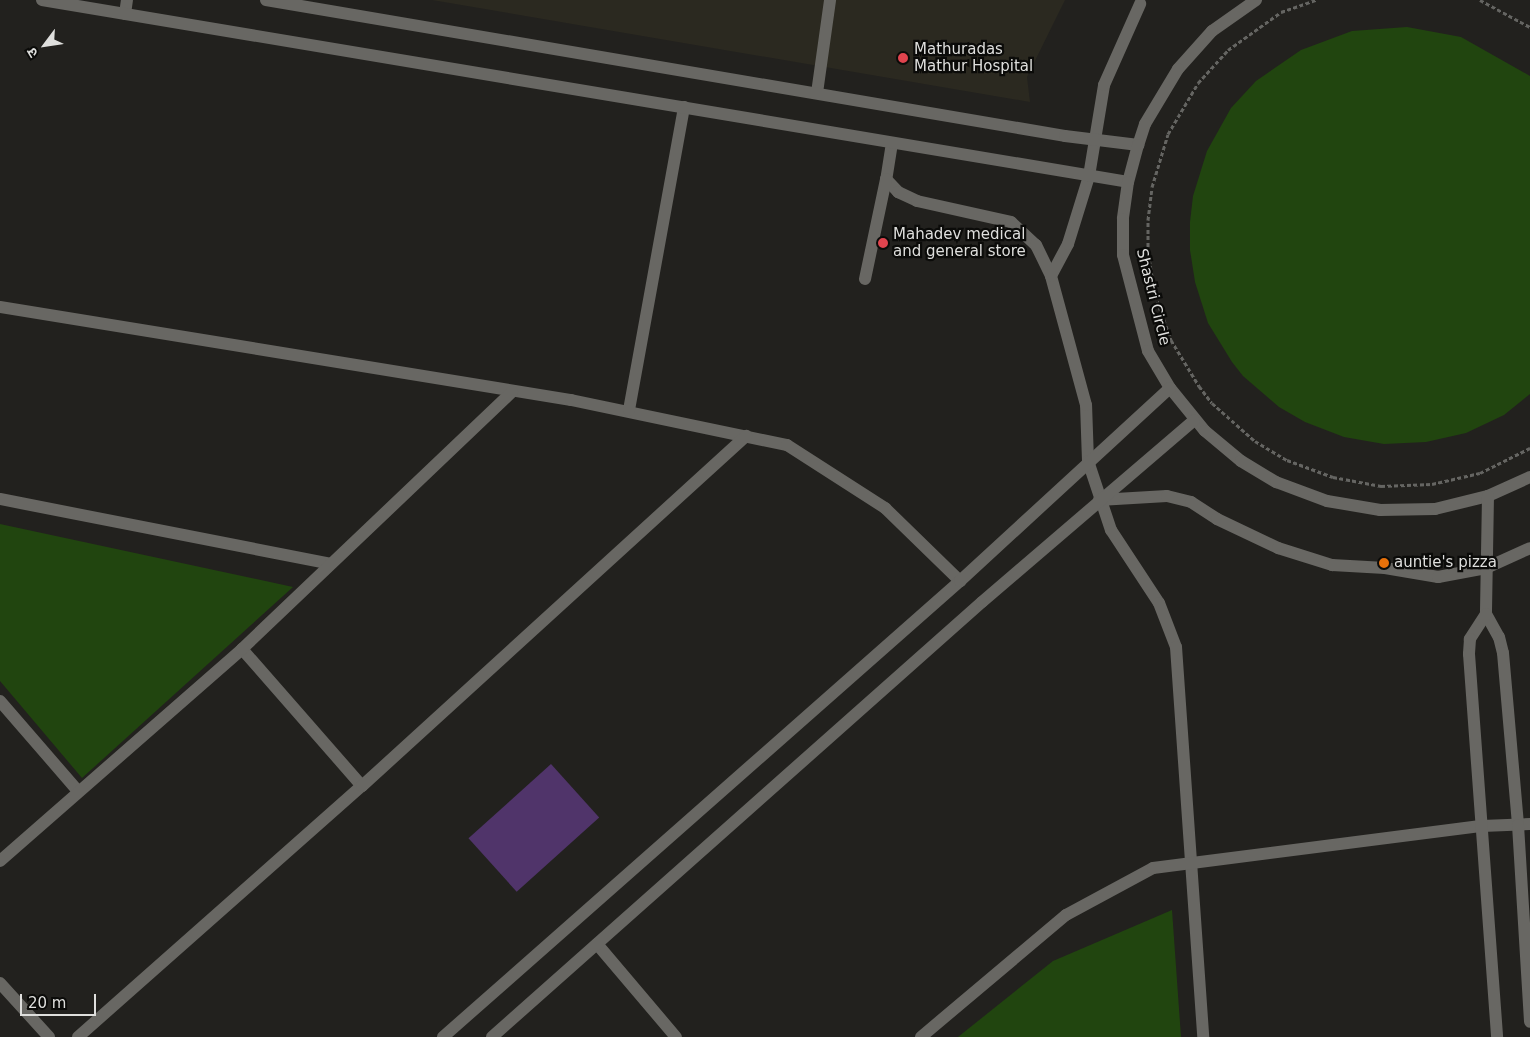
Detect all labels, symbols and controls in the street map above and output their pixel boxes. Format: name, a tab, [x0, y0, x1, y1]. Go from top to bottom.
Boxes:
north arrow	[20, 20, 70, 70]
place label: Mathuradas Mathur Hospital	[914, 40, 1033, 75]
text: उ	[23, 45, 41, 60]
marker: Mathuradas Mathur Hospital	[896, 51, 910, 65]
place label: Mahadev medical and general store	[893, 225, 1026, 260]
marker: Mahadev medical and general store	[877, 237, 889, 249]
street label: Shastri Circle	[1132, 247, 1174, 347]
place label: auntie's pizza	[1394, 554, 1497, 572]
marker: auntie's pizza	[1378, 557, 1390, 569]
scale bar	[22, 984, 99, 1016]
text: 20 m	[28, 994, 66, 1012]

